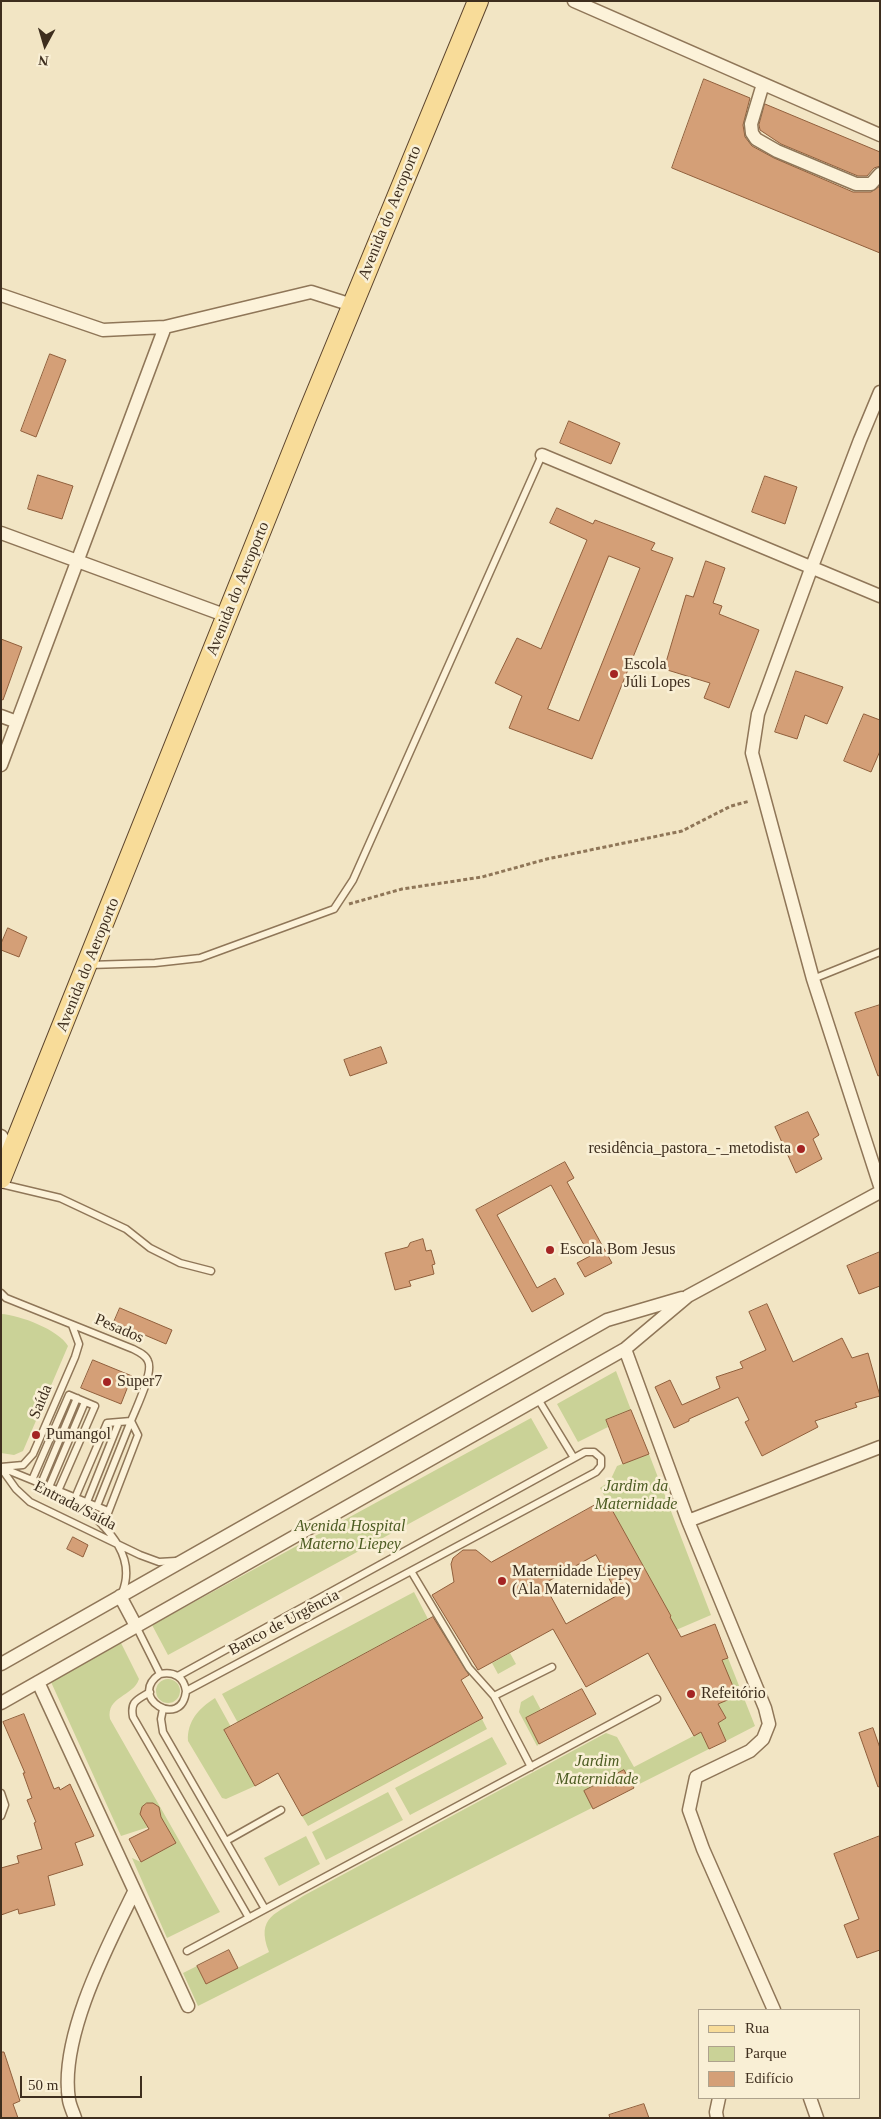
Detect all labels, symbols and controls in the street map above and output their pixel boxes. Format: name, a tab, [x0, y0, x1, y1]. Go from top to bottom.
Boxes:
north arrow	[20, 20, 70, 70]
text: N	[38, 52, 49, 68]
street label: Avenida do Aeroporto	[354, 143, 426, 283]
street label: Avenida do Aeroporto	[202, 519, 274, 659]
place label: Escola Júli Lopes	[624, 655, 690, 693]
marker: Escola Júli Lopes	[608, 668, 620, 680]
street label: Avenida do Aeroporto	[52, 895, 124, 1035]
place label: residência_pastora_-_metodista	[588, 1139, 791, 1159]
marker: residência_pastora_-_metodista	[795, 1143, 807, 1155]
place label: Escola Bom Jesus	[560, 1240, 676, 1260]
marker: Escola Bom Jesus	[544, 1244, 556, 1256]
street label: Pesados	[92, 1310, 146, 1348]
place label: Super7	[117, 1372, 162, 1392]
marker: Super7	[101, 1376, 113, 1388]
street label: Saída	[25, 1382, 57, 1422]
place label: Pumangol	[46, 1425, 111, 1445]
marker: Pumangol	[30, 1429, 42, 1441]
street label: Entrada/Saída	[31, 1477, 119, 1535]
park label: Jardim da Maternidade	[595, 1477, 677, 1515]
park label: Avenida Hospital Materno Liepey	[295, 1517, 405, 1555]
place label: Maternidade Liepey (Ala Maternidade)	[512, 1562, 641, 1600]
marker: Maternidade Liepey (Ala Maternidade)	[496, 1575, 508, 1587]
street label: Banco de Urgência	[225, 1586, 343, 1660]
place label: Refeitório	[701, 1684, 766, 1704]
marker: Refeitório	[685, 1688, 697, 1700]
park label: Jardim Maternidade	[556, 1752, 638, 1790]
legend	[698, 2009, 861, 2099]
text: Rua	[745, 2020, 769, 2036]
text: Parque	[745, 2045, 787, 2061]
scale bar	[22, 2066, 145, 2098]
text: Edifício	[745, 2070, 793, 2086]
text: 50 m	[28, 2077, 58, 2093]

